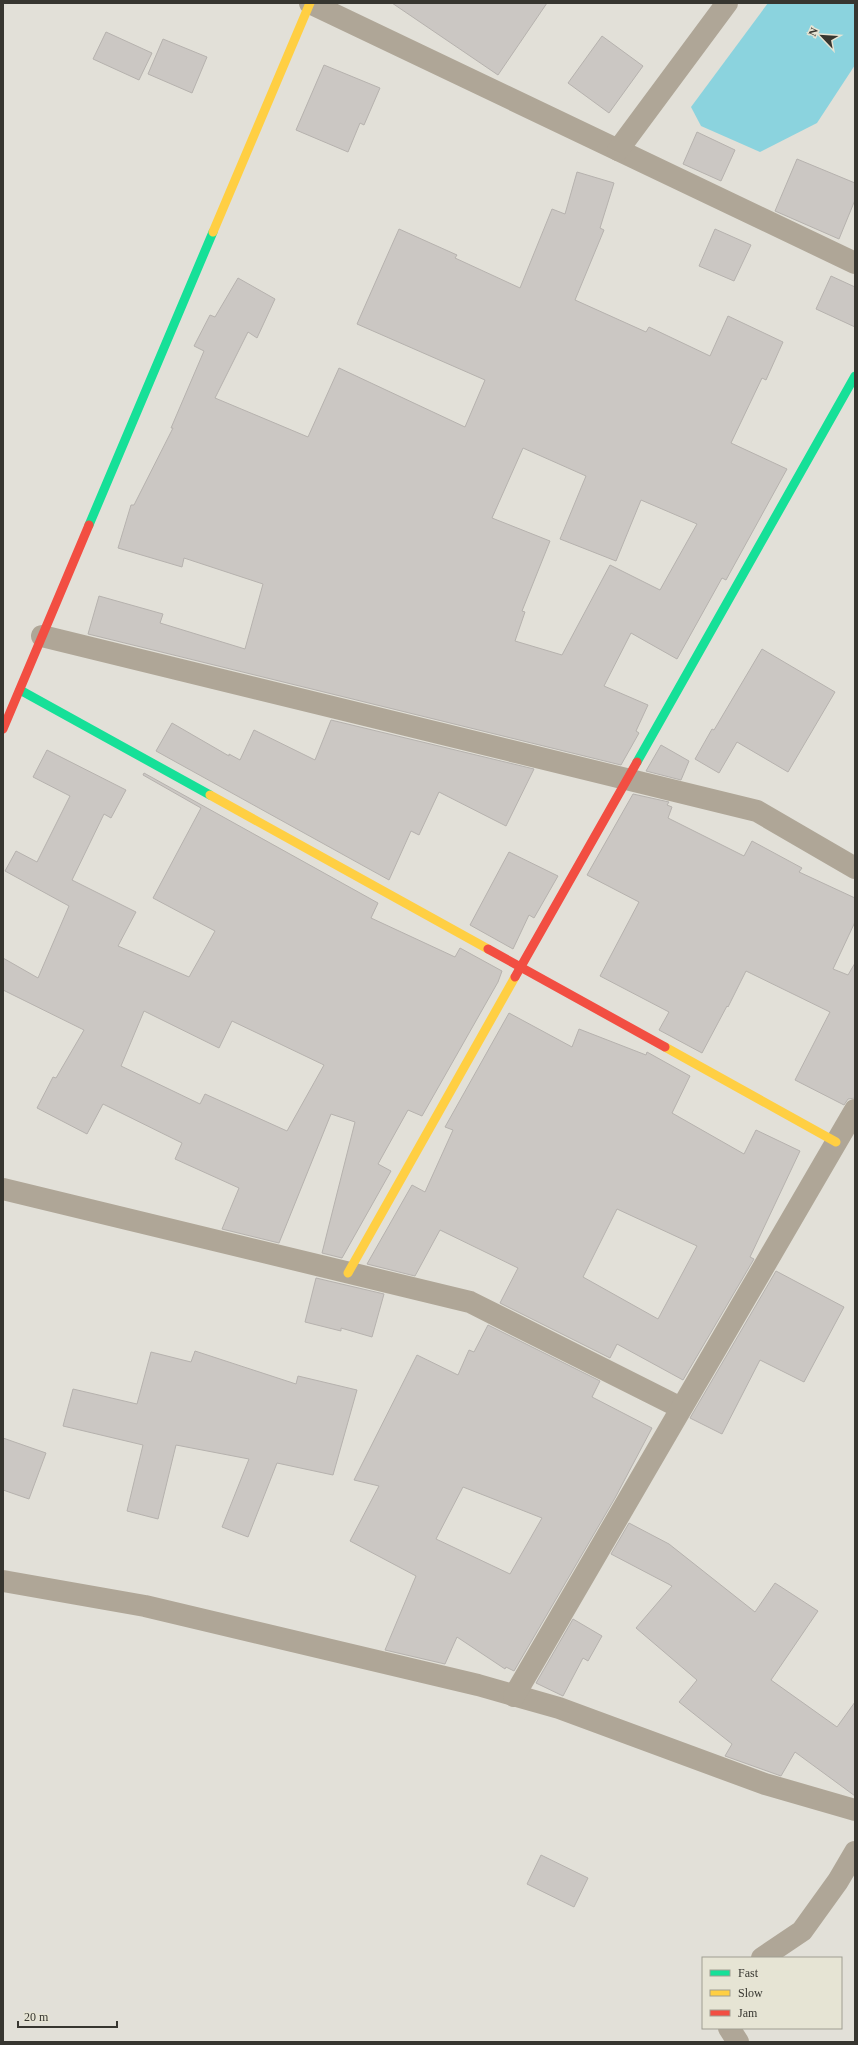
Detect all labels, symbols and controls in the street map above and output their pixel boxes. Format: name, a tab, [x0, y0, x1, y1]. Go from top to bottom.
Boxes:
north arrow	[802, 16, 842, 56]
text: N	[806, 26, 820, 38]
legend	[702, 1957, 842, 2029]
text: Fast	[738, 1966, 759, 1980]
text: Slow	[738, 1986, 763, 2000]
scale bar	[18, 2003, 117, 2029]
text: Jam	[738, 2006, 758, 2020]
text: 20 m	[24, 2010, 49, 2024]

